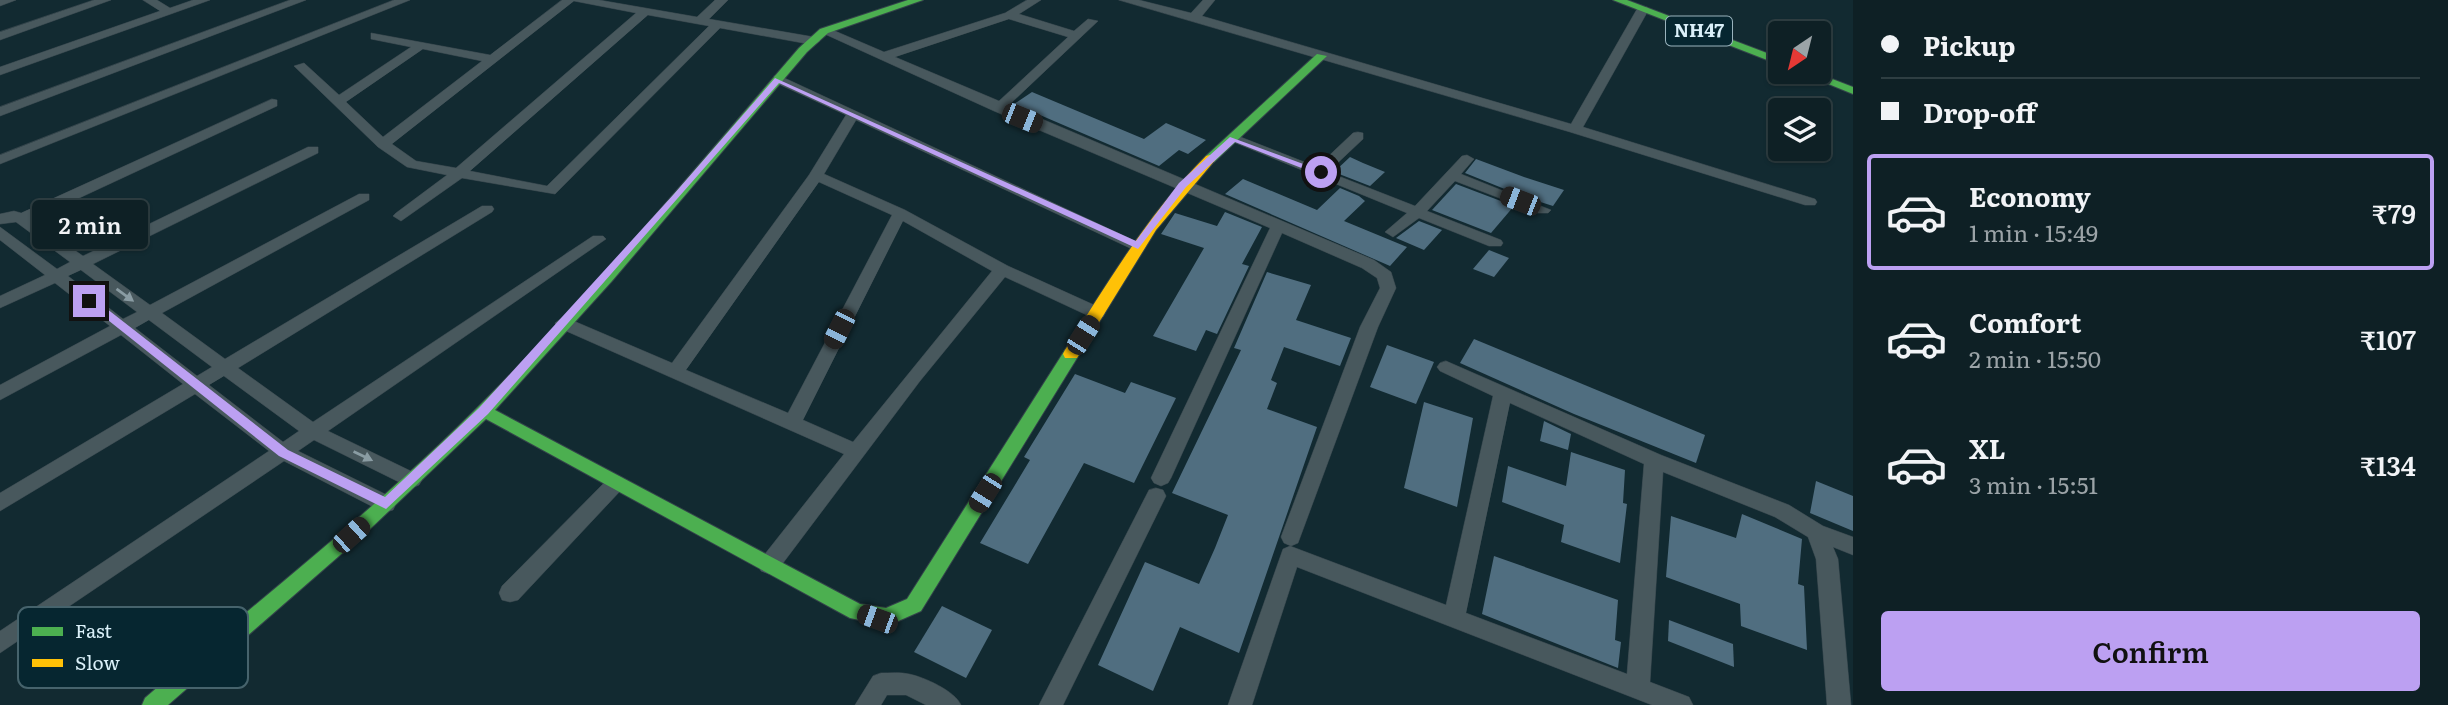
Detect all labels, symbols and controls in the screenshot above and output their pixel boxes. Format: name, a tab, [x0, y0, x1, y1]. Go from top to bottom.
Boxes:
road number: NH47	[1666, 16, 1732, 46]
north arrow	[1768, 21, 1830, 84]
map controls	[1768, 21, 1831, 161]
text: Pickup	[1923, 25, 2015, 64]
text: Drop-off	[1923, 92, 2036, 131]
button: layers	[1768, 98, 1831, 161]
car	[999, 100, 1046, 136]
route start	[1305, 156, 1337, 188]
text: Economy	[1969, 176, 2091, 215]
icon: car	[1885, 181, 1948, 244]
car	[1497, 184, 1544, 218]
text: ₹79	[2372, 193, 2416, 232]
callout: 2 min	[31, 200, 147, 248]
text: 2 min	[58, 207, 122, 241]
text: 1 min · 15:49	[1969, 215, 2098, 249]
route end	[73, 285, 105, 317]
one-way arrow	[116, 287, 134, 301]
text: Comfort	[1969, 302, 2081, 341]
car	[821, 306, 858, 352]
icon: car	[1885, 307, 1948, 370]
car	[1063, 312, 1104, 358]
text: ₹107	[2360, 319, 2416, 358]
text: 2 min · 15:50	[1969, 341, 2101, 375]
text: XL	[1969, 428, 2006, 467]
icon: car	[1885, 433, 1948, 496]
text: ₹134	[2360, 445, 2416, 484]
one-way arrow	[353, 451, 373, 462]
text: 3 min · 15:51	[1969, 467, 2098, 501]
car	[965, 470, 1006, 516]
car	[329, 513, 374, 557]
car	[854, 602, 901, 636]
legend	[18, 607, 248, 688]
button: Confirm	[1881, 611, 2420, 691]
text: Fast	[75, 616, 112, 644]
text: Slow	[75, 648, 120, 676]

